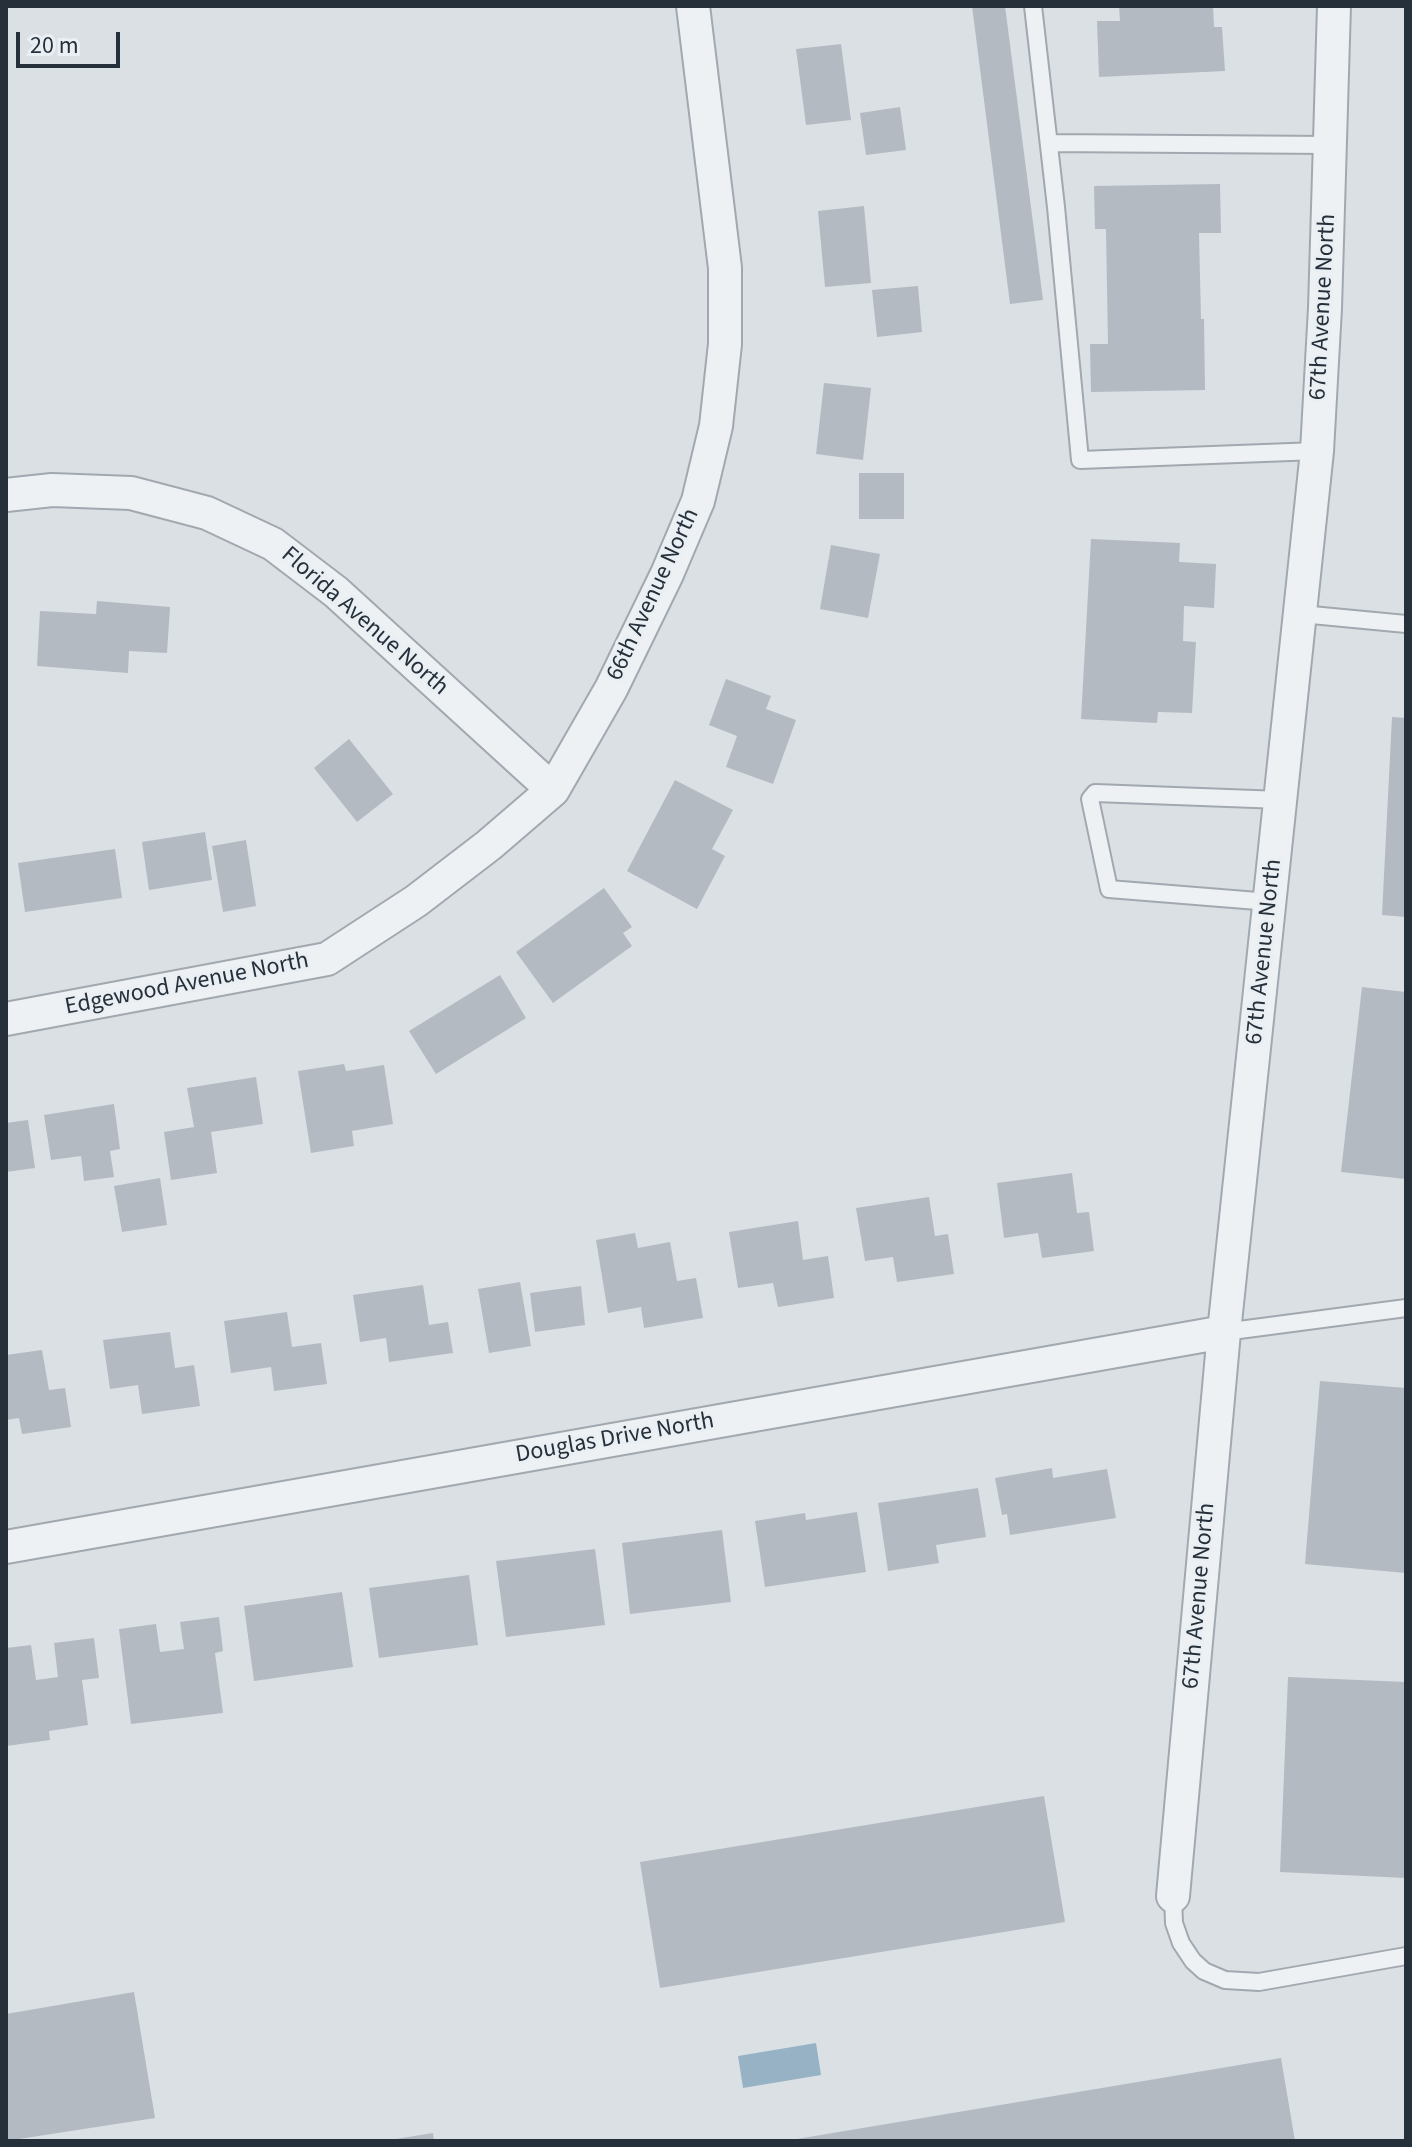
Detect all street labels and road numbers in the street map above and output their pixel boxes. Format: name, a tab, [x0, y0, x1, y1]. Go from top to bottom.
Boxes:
street label: 67th Avenue North	[1305, 213, 1343, 401]
street label: 66th Avenue North	[602, 504, 706, 686]
street label: Florida Avenue North	[274, 542, 454, 702]
street label: 67th Avenue North	[1241, 858, 1289, 1046]
street label: Edgewood Avenue North	[63, 947, 311, 1023]
street label: Douglas Drive North	[514, 1407, 716, 1471]
street label: 67th Avenue North	[1178, 1502, 1222, 1690]

